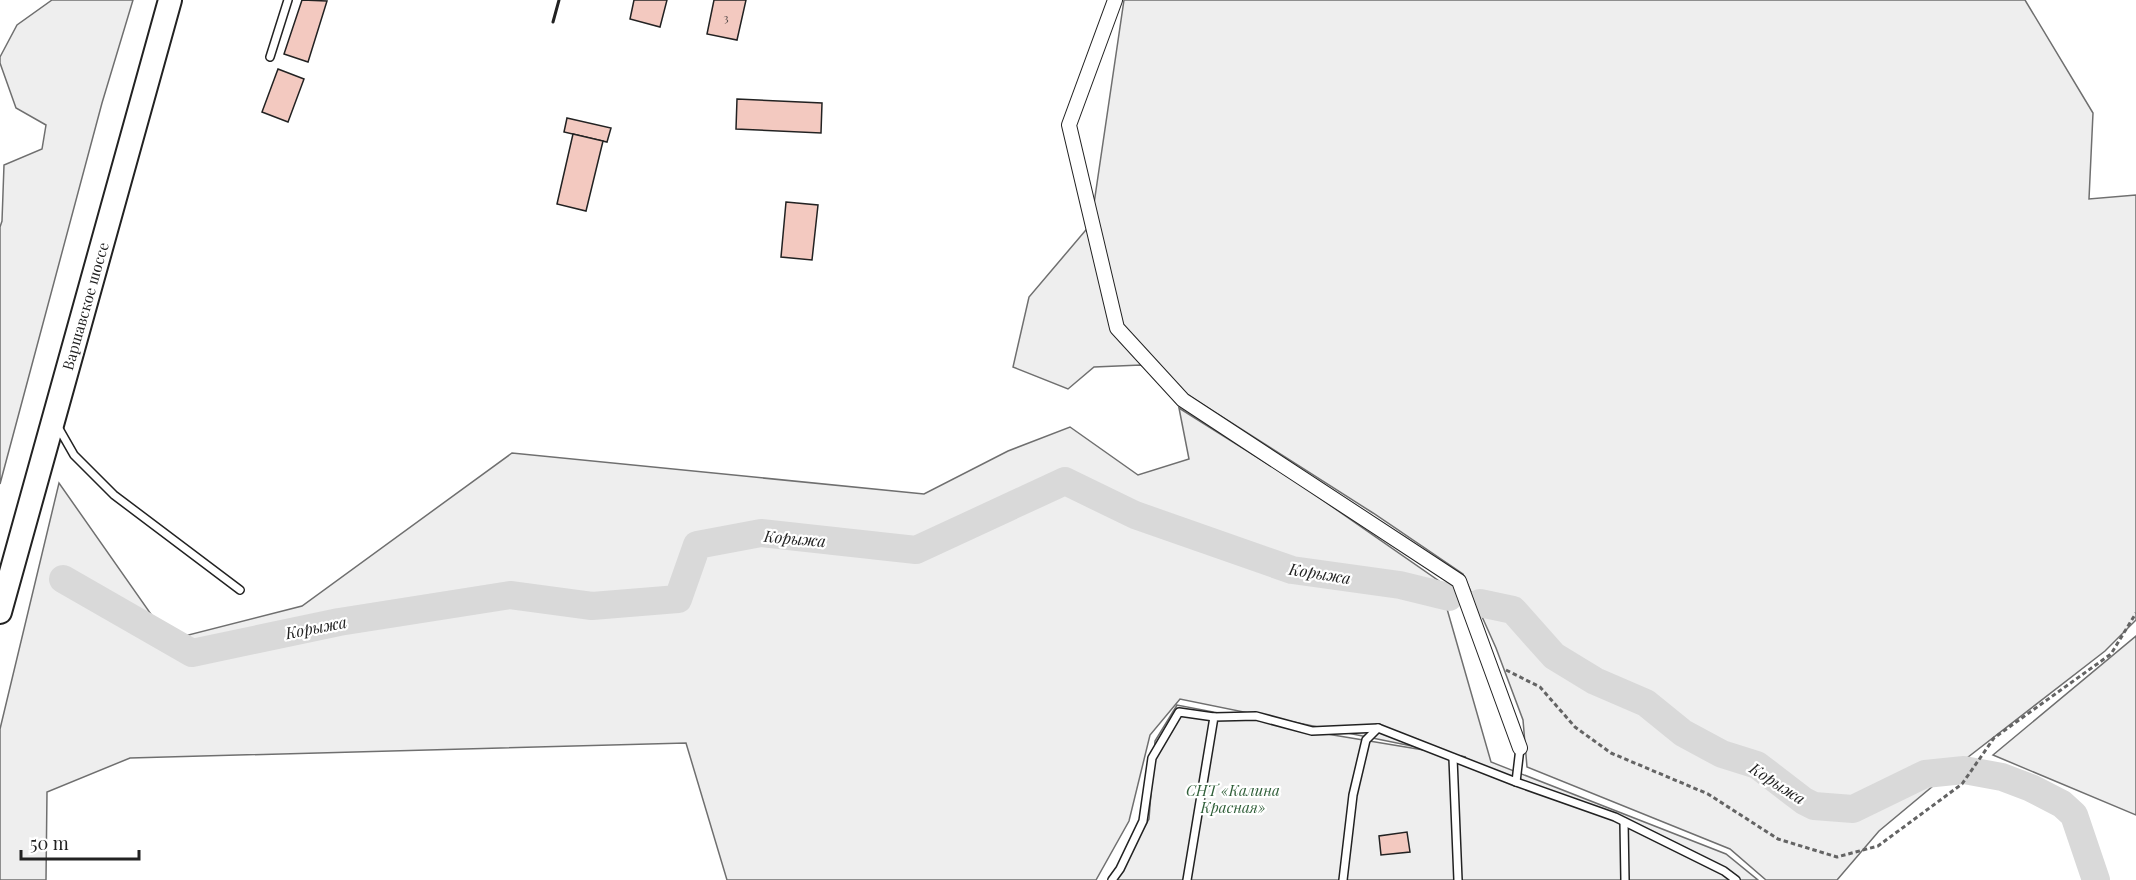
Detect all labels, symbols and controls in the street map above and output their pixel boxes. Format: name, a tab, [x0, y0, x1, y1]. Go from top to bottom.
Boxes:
house number: 3	[723, 9, 729, 25]
street label: Варшавское шоссе	[57, 240, 113, 372]
water label: Корыжа	[762, 525, 827, 551]
water label: Корыжа	[1287, 558, 1352, 588]
water label: Корыжа	[282, 611, 349, 643]
water label: Корыжа	[1745, 757, 1810, 809]
park label: СНТ «Калина Красная»	[1186, 780, 1280, 817]
scale bar	[21, 823, 140, 861]
text: 50 m	[30, 831, 69, 855]

